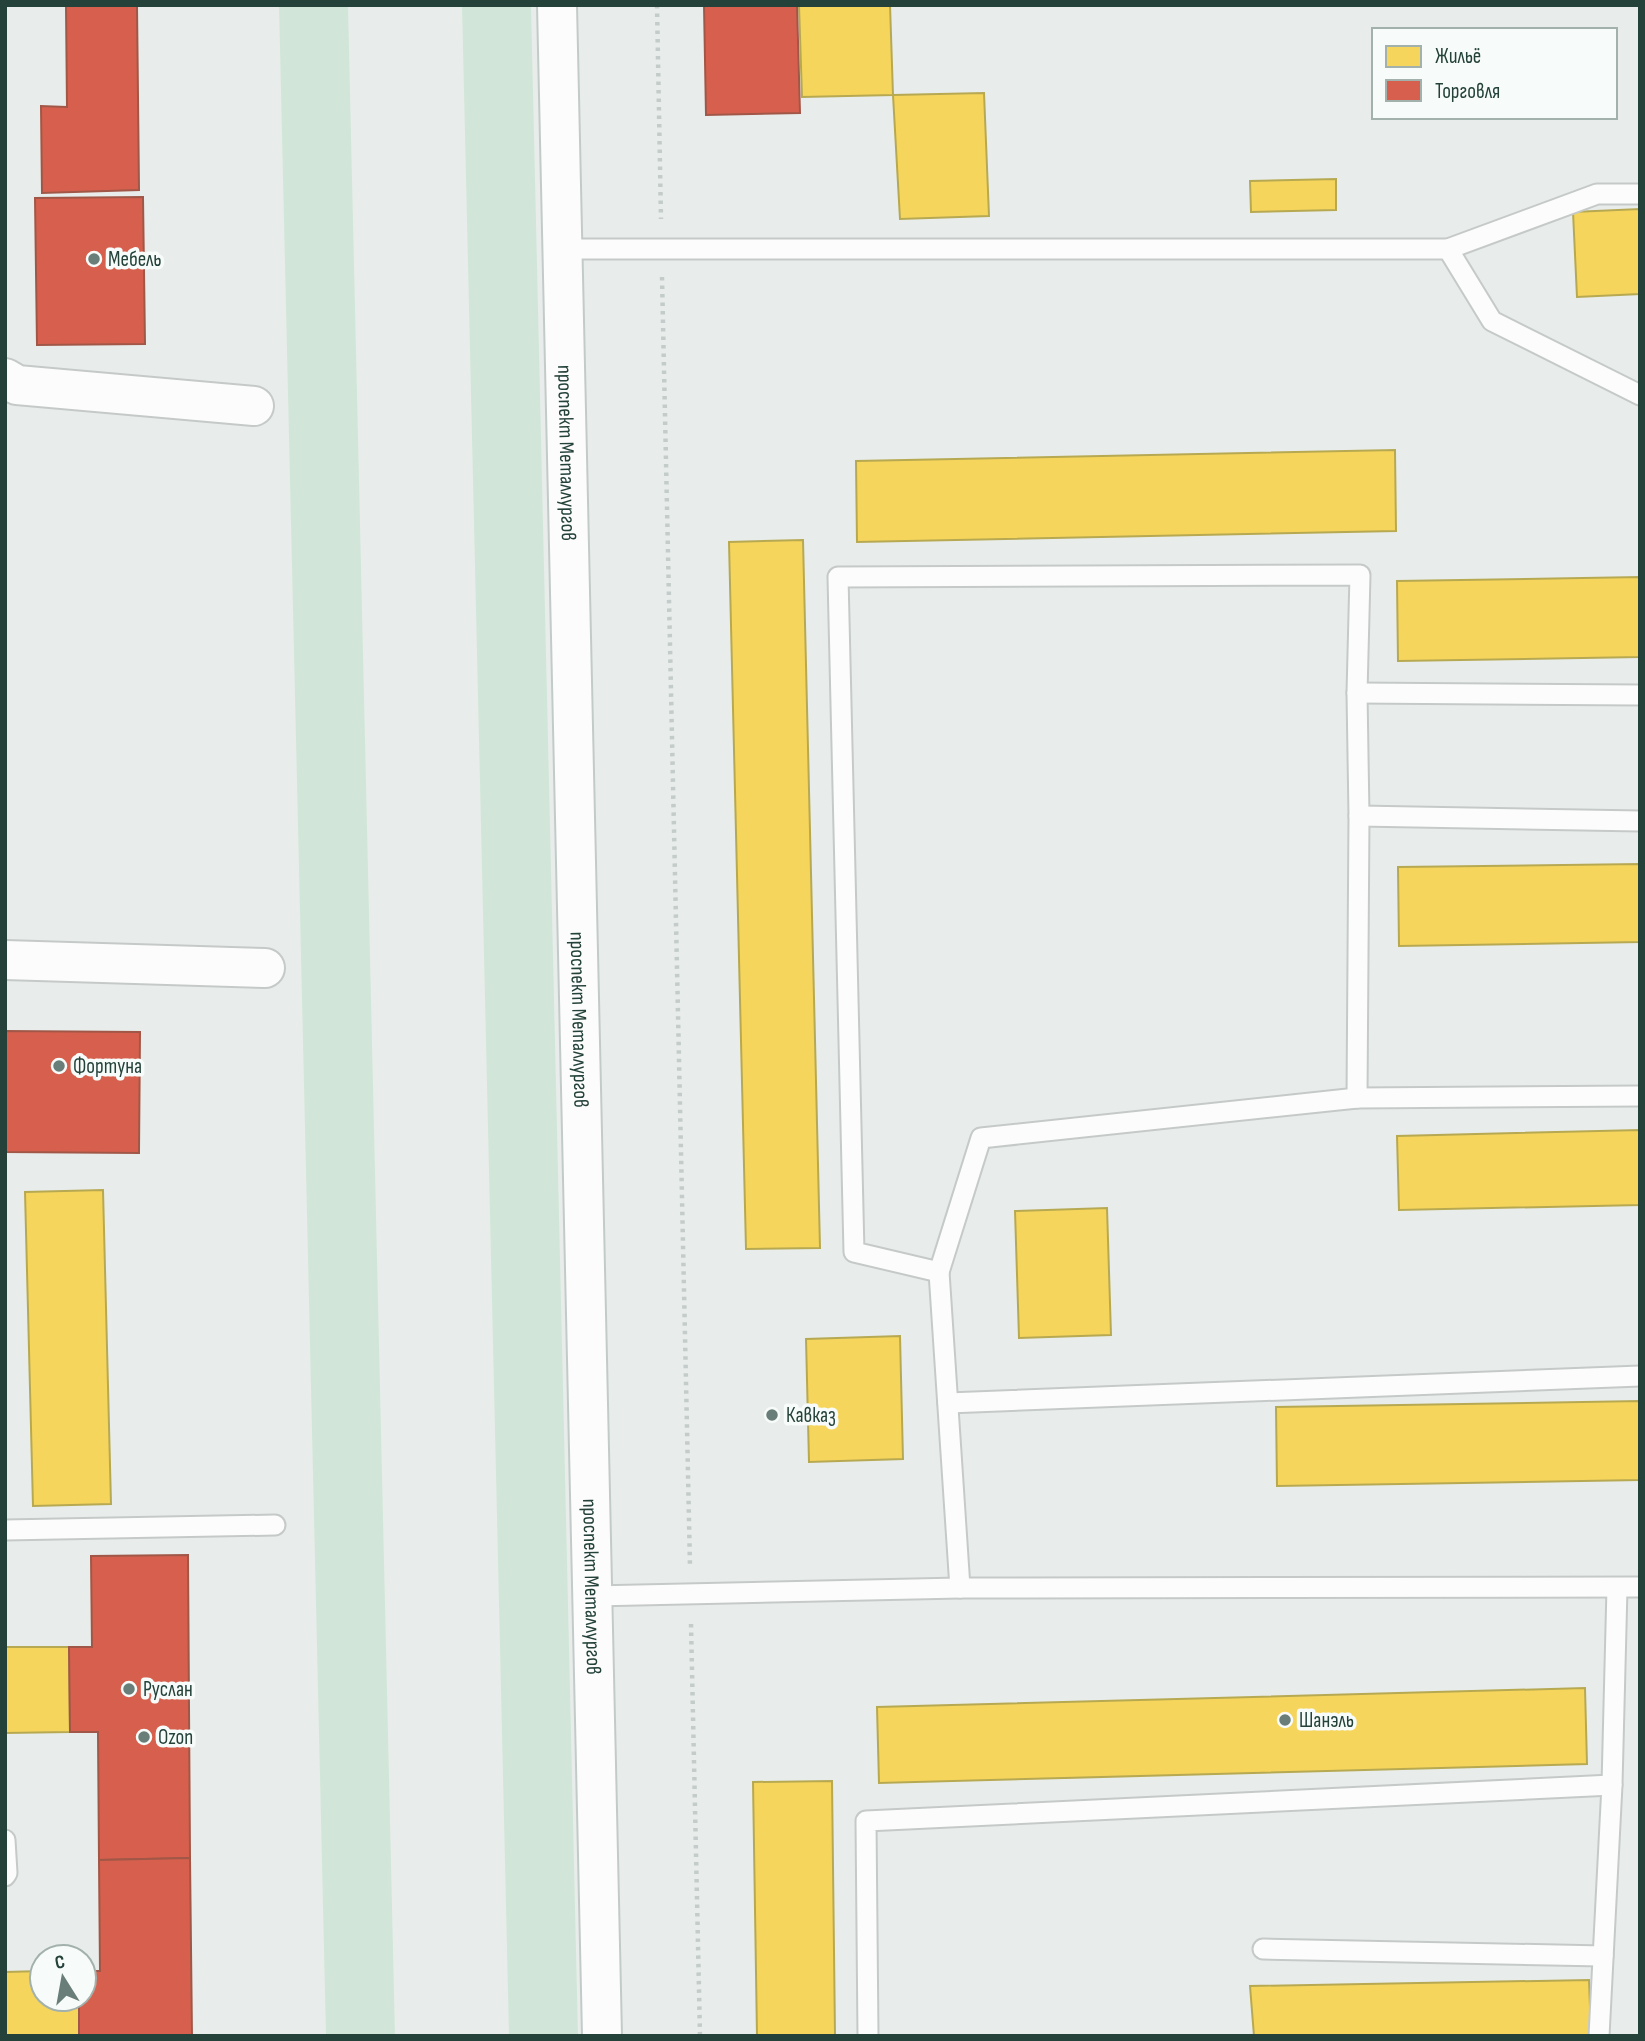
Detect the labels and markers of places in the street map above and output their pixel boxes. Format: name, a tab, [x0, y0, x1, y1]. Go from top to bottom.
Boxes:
place label: Мебель	[108, 247, 162, 272]
marker: Мебель	[86, 251, 102, 267]
place label: Фортуна	[73, 1054, 142, 1079]
marker: Фортуна	[51, 1058, 67, 1074]
place label: Кавказ	[786, 1403, 836, 1428]
marker: Кавказ	[764, 1407, 780, 1423]
place label: Руслан	[143, 1677, 193, 1702]
marker: Руслан	[121, 1681, 137, 1697]
place label: Шанэль	[1299, 1708, 1354, 1733]
marker: Шанэль	[1277, 1712, 1293, 1728]
place label: Ozon	[158, 1725, 193, 1750]
marker: Ozon	[136, 1729, 152, 1745]

